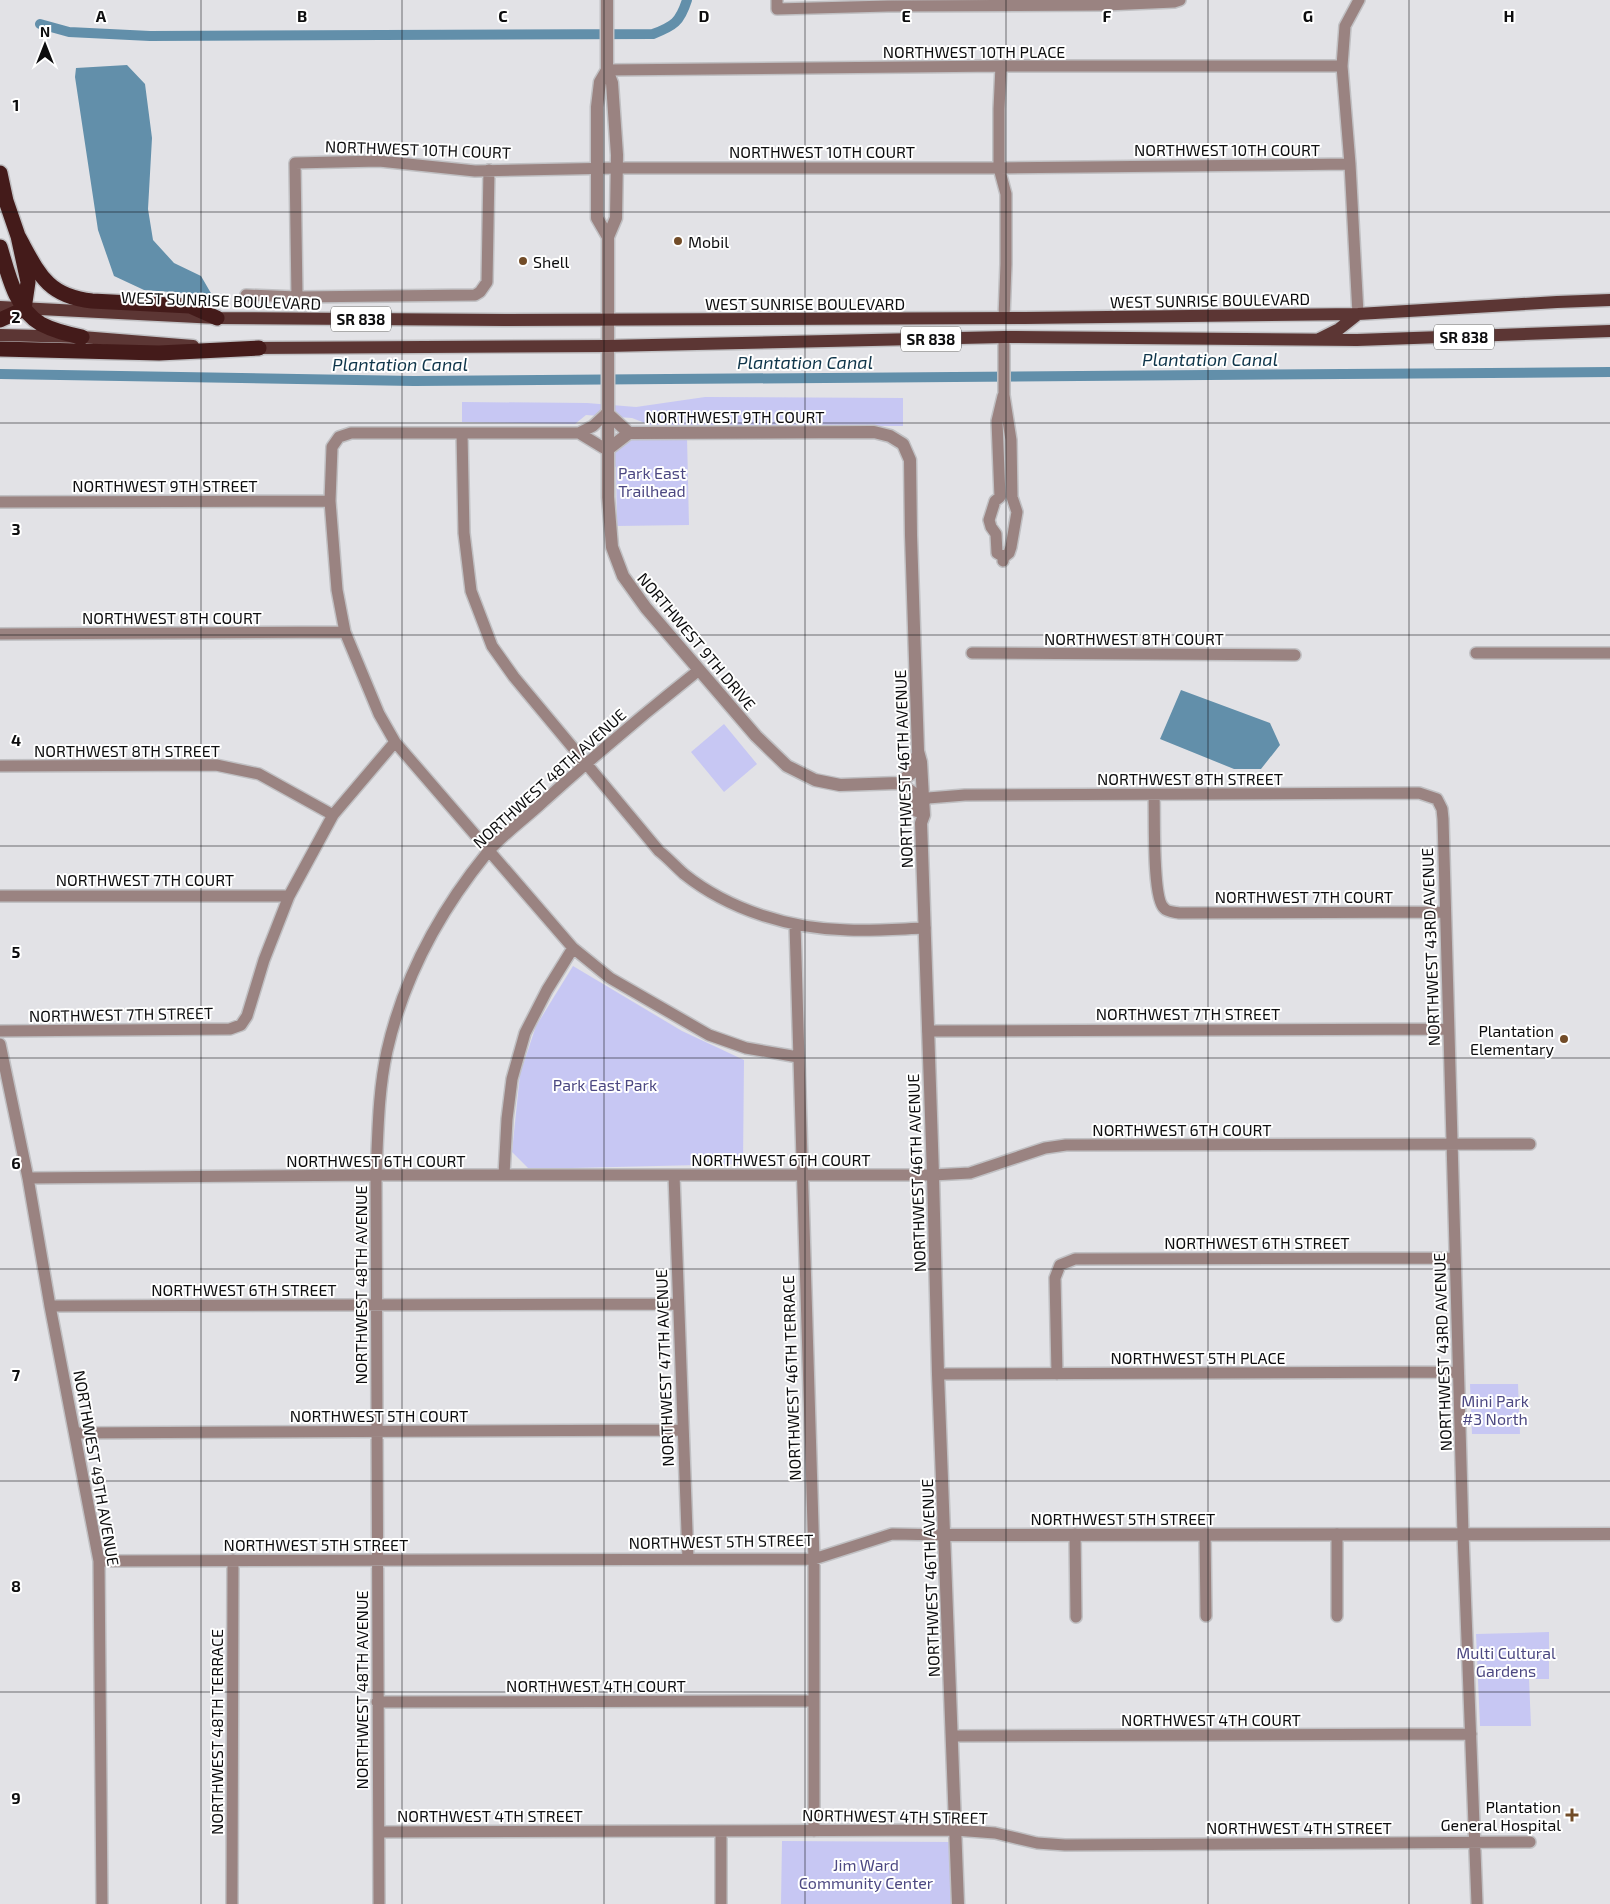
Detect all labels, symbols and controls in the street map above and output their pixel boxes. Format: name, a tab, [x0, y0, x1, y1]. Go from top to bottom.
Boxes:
text: A	[96, 6, 107, 25]
text: B	[297, 6, 307, 25]
text: C	[498, 6, 508, 25]
text: D	[699, 6, 710, 25]
text: E	[901, 6, 911, 25]
text: F	[1103, 6, 1112, 25]
text: G	[1303, 6, 1313, 25]
text: H	[1503, 6, 1515, 25]
north arrow	[20, 20, 70, 70]
text: N	[40, 23, 50, 40]
street label: NORTHWEST 10TH PLACE	[883, 42, 1065, 61]
text: 1	[13, 95, 19, 114]
street label: NORTHWEST 10TH COURT	[325, 136, 511, 162]
street label: NORTHWEST 10TH COURT	[1134, 140, 1320, 159]
street label: NORTHWEST 10TH COURT	[729, 142, 915, 161]
place label: Mobil	[688, 232, 729, 251]
marker: Mobil	[672, 235, 684, 247]
place label: Shell	[533, 252, 570, 271]
marker: Shell	[517, 255, 529, 267]
street label: WEST SUNRISE BOULEVARD	[121, 287, 321, 313]
street label: WEST SUNRISE BOULEVARD	[1110, 289, 1310, 311]
street label: WEST SUNRISE BOULEVARD	[705, 294, 905, 313]
road number: SR 838	[331, 306, 391, 332]
text: 2	[11, 307, 21, 326]
road number: SR 838	[1434, 324, 1494, 350]
road number: SR 838	[901, 326, 961, 352]
water label: Plantation Canal	[1142, 348, 1278, 370]
water label: Plantation Canal	[737, 351, 873, 373]
water label: Plantation Canal	[332, 353, 468, 375]
street label: NORTHWEST 9TH COURT	[645, 407, 825, 426]
park label: Park East Trailhead	[618, 463, 686, 500]
street label: NORTHWEST 9TH STREET	[72, 476, 258, 495]
text: 3	[11, 519, 21, 538]
street label: NORTHWEST 9TH DRIVE	[634, 568, 760, 714]
street label: NORTHWEST 8TH COURT	[82, 608, 262, 627]
street label: NORTHWEST 8TH COURT	[1044, 629, 1224, 648]
street label: NORTHWEST 46TH AVENUE	[890, 669, 916, 868]
street label: NORTHWEST 48TH AVENUE	[469, 704, 629, 852]
text: 4	[11, 730, 21, 749]
street label: NORTHWEST 8TH STREET	[34, 741, 220, 760]
street label: NORTHWEST 8TH STREET	[1097, 769, 1283, 788]
street label: NORTHWEST 43RD AVENUE	[1417, 847, 1443, 1047]
street label: NORTHWEST 7TH COURT	[56, 870, 234, 889]
street label: NORTHWEST 7TH COURT	[1215, 887, 1393, 906]
text: 5	[12, 942, 21, 961]
street label: NORTHWEST 7TH STREET	[29, 1003, 213, 1025]
street label: NORTHWEST 7TH STREET	[1096, 1004, 1280, 1023]
place label: Plantation Elementary	[1470, 1021, 1555, 1058]
marker: Plantation Elementary	[1558, 1033, 1570, 1045]
street label: NORTHWEST 46TH AVENUE	[903, 1073, 929, 1272]
park label: Park East Park	[553, 1075, 657, 1094]
street label: NORTHWEST 6TH COURT	[1092, 1120, 1272, 1139]
street label: NORTHWEST 6TH COURT	[691, 1150, 871, 1169]
street label: NORTHWEST 6TH COURT	[286, 1151, 466, 1170]
text: 6	[11, 1153, 21, 1172]
street label: NORTHWEST 48TH AVENUE	[351, 1185, 370, 1385]
street label: NORTHWEST 6TH STREET	[1164, 1233, 1350, 1252]
street label: NORTHWEST 43RD AVENUE	[1429, 1252, 1455, 1452]
street label: NORTHWEST 47TH AVENUE	[651, 1269, 677, 1467]
street label: NORTHWEST 46TH TERRACE	[778, 1275, 804, 1481]
street label: NORTHWEST 6TH STREET	[151, 1280, 337, 1299]
street label: NORTHWEST 5TH PLACE	[1110, 1348, 1286, 1367]
text: 7	[12, 1365, 21, 1384]
street label: NORTHWEST 49TH AVENUE	[70, 1369, 124, 1567]
park label: Mini Park #3 North	[1461, 1391, 1529, 1428]
street label: NORTHWEST 5TH COURT	[290, 1406, 468, 1425]
street label: NORTHWEST 46TH AVENUE	[917, 1478, 943, 1677]
street label: NORTHWEST 5TH STREET	[1031, 1509, 1215, 1528]
street label: NORTHWEST 5TH STREET	[628, 1530, 814, 1552]
street label: NORTHWEST 5TH STREET	[224, 1535, 408, 1554]
text: 8	[11, 1576, 21, 1595]
street label: NORTHWEST 48TH AVENUE	[352, 1590, 371, 1790]
street label: NORTHWEST 48TH TERRACE	[207, 1629, 226, 1835]
park label: Multi Cultural Gardens	[1456, 1643, 1556, 1680]
street label: NORTHWEST 4TH COURT	[506, 1676, 686, 1695]
street label: NORTHWEST 4TH COURT	[1121, 1710, 1301, 1729]
text: 9	[11, 1788, 21, 1807]
place label: Plantation General Hospital	[1441, 1797, 1561, 1834]
street label: NORTHWEST 4TH STREET	[802, 1805, 988, 1827]
street label: NORTHWEST 4TH STREET	[397, 1806, 583, 1825]
marker: Plantation General Hospital	[1565, 1808, 1579, 1822]
street label: NORTHWEST 4TH STREET	[1206, 1818, 1392, 1837]
park label: Jim Ward Community Center	[799, 1855, 934, 1892]

